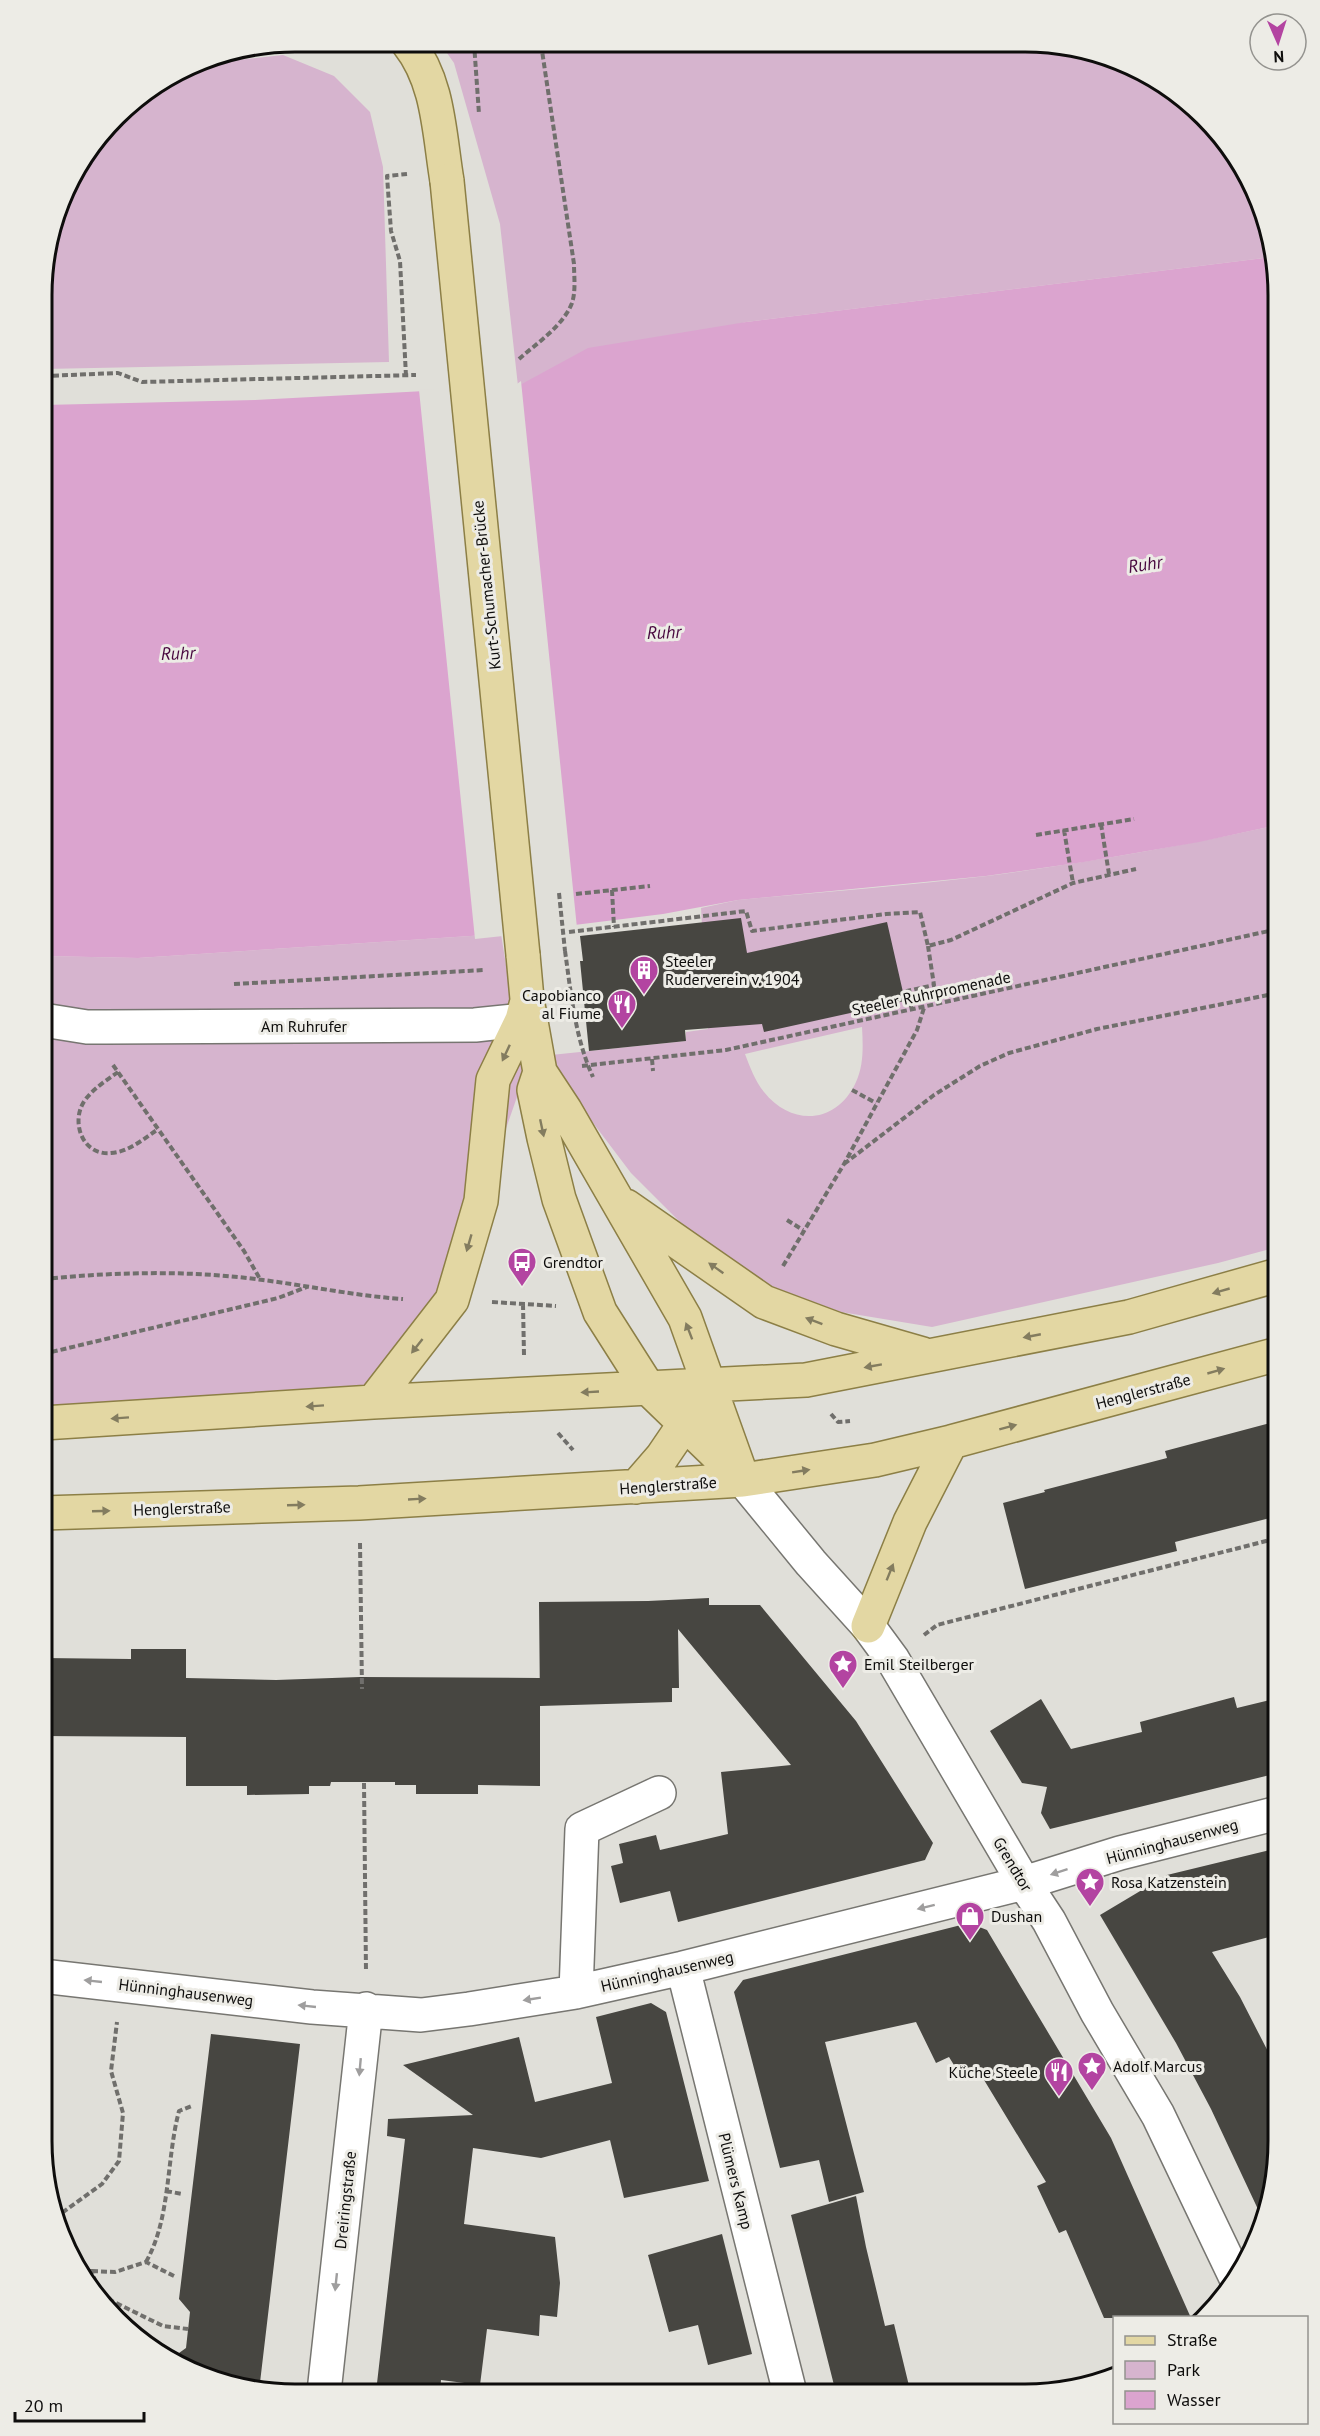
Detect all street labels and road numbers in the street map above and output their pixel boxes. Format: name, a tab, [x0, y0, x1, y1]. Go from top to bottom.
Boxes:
street label: Kurt-Schumacher-Brücke	[467, 499, 505, 671]
street label: Steeler Ruhrpromenade	[850, 966, 1012, 1020]
street label: Am Ruhrufer	[261, 1016, 348, 1036]
street label: Henglerstraße	[1093, 1369, 1193, 1413]
street label: Henglerstraße	[619, 1472, 717, 1498]
street label: Henglerstraße	[133, 1496, 231, 1520]
street label: Hünninghausenweg	[1104, 1814, 1240, 1868]
street label: Grendtor	[989, 1833, 1037, 1895]
street label: Hünninghausenweg	[599, 1946, 735, 1996]
street label: Hünninghausenweg	[117, 1974, 255, 2010]
street label: Plümers Kamp	[714, 2131, 758, 2231]
street label: Dreiringstraße	[330, 2150, 360, 2250]

